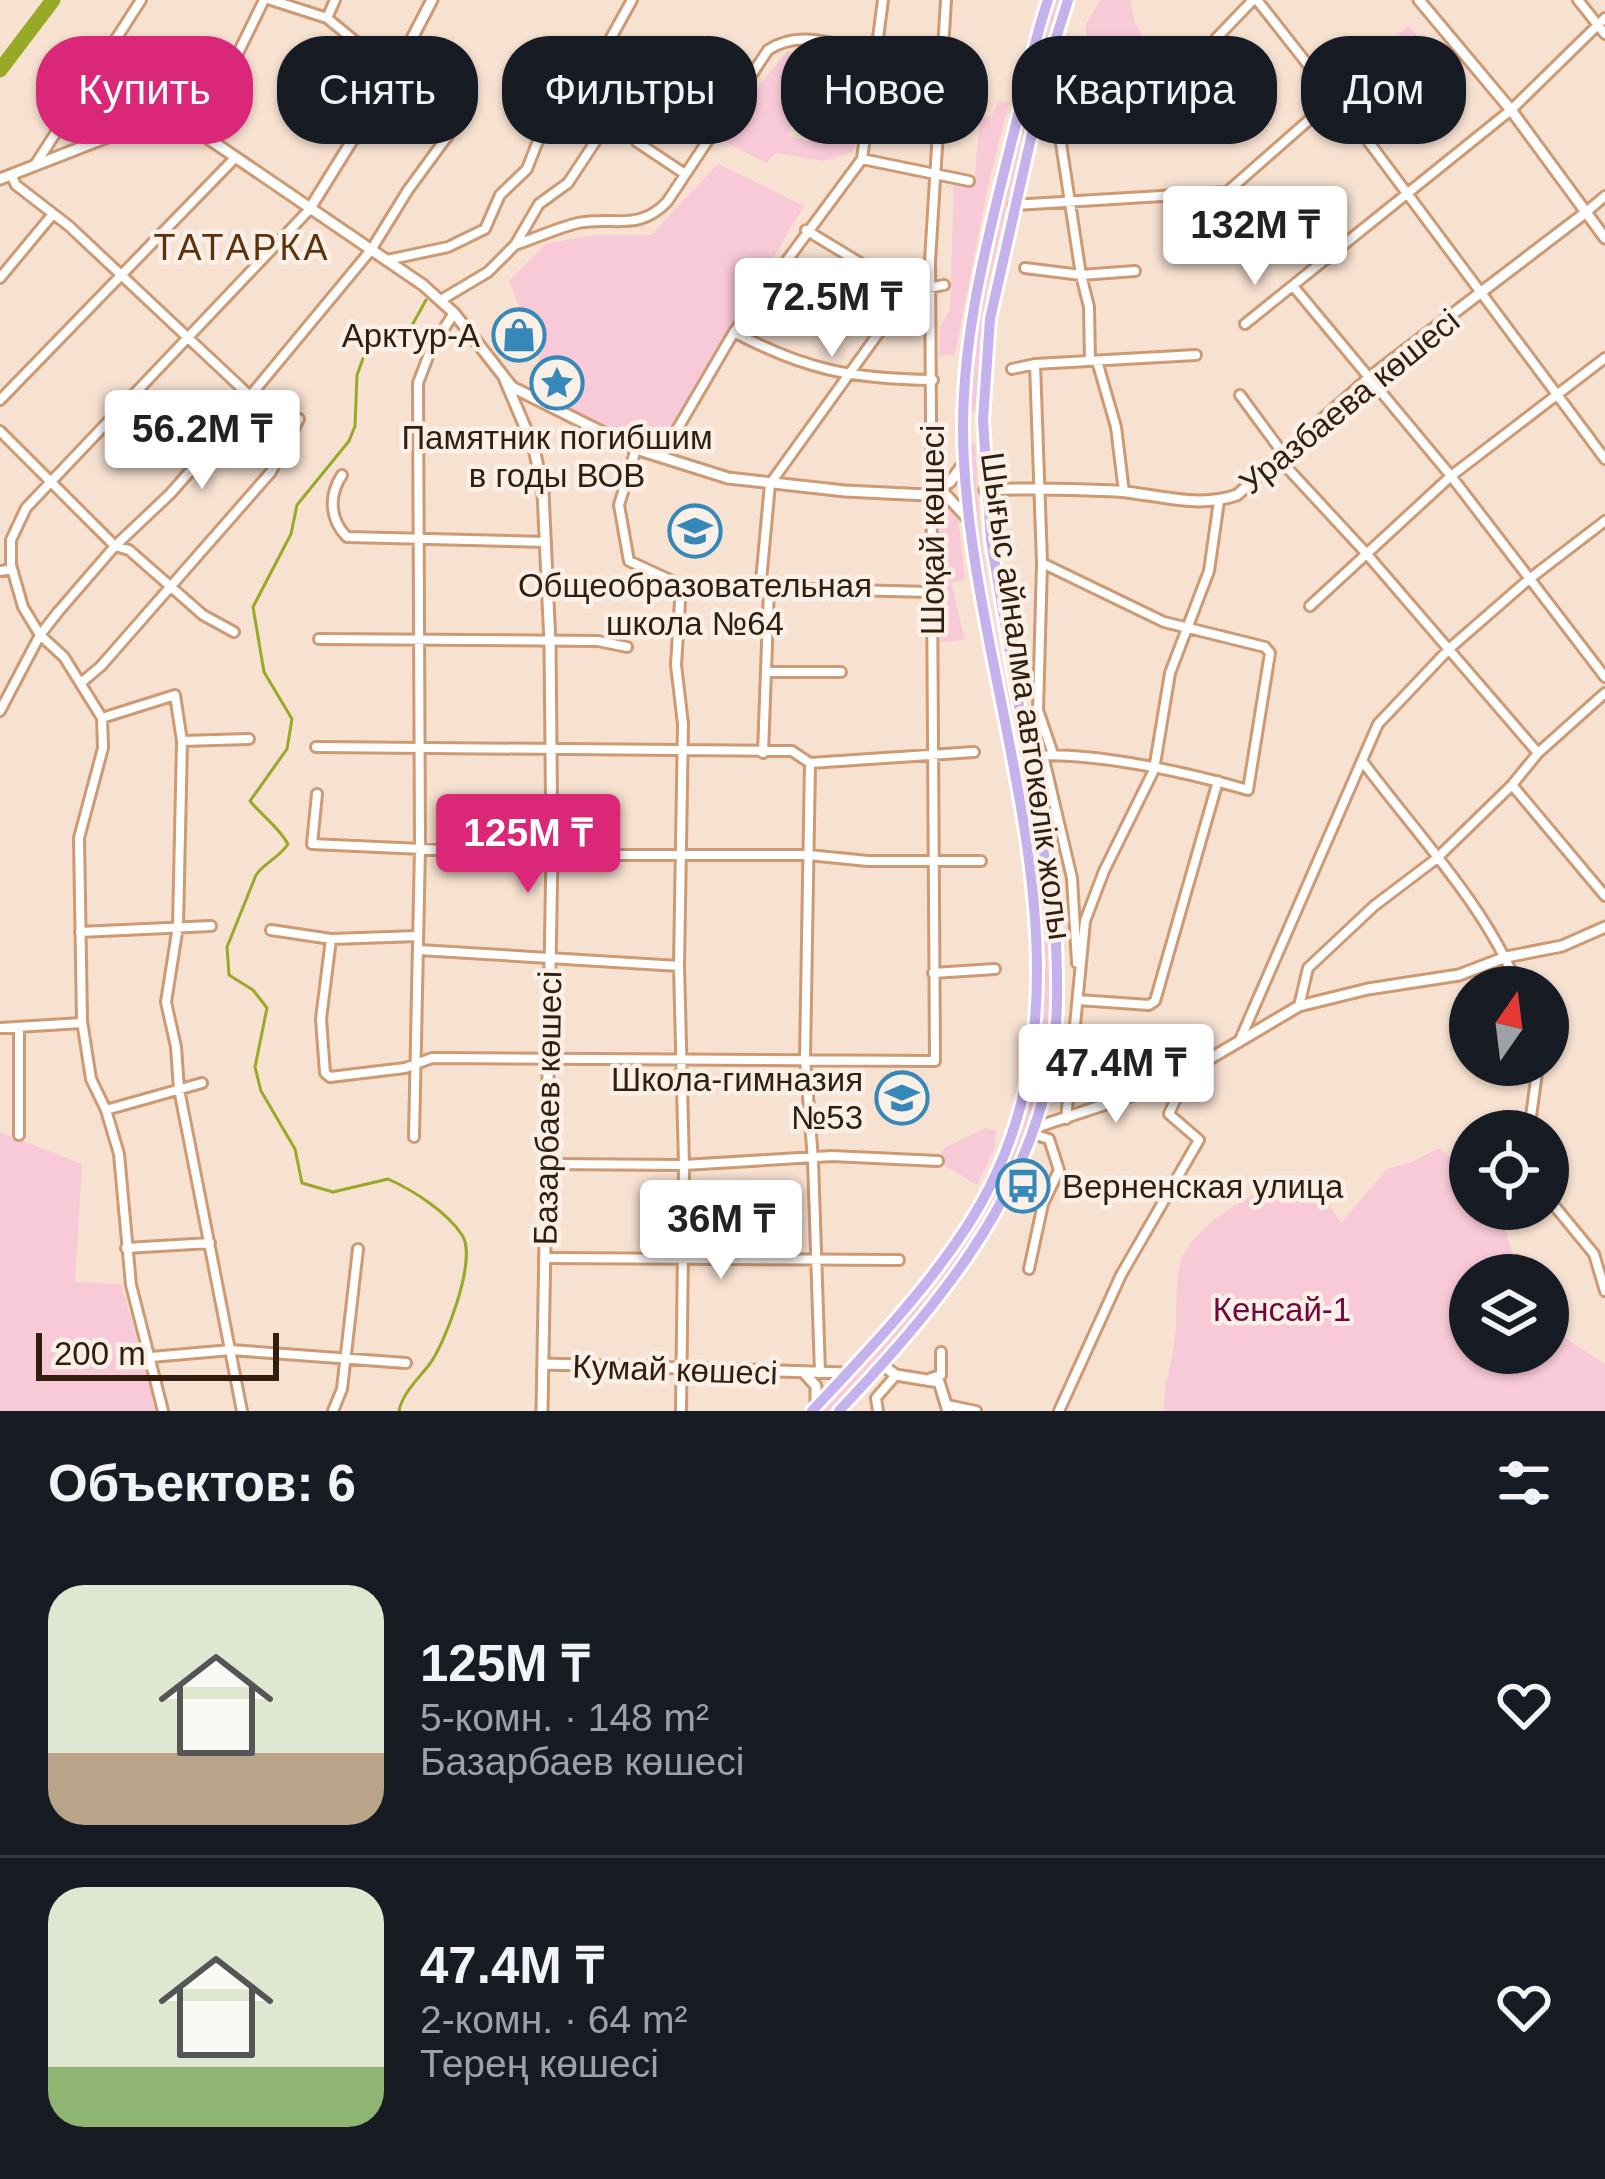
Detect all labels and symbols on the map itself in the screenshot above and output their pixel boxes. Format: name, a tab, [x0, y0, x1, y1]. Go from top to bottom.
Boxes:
pin: 132M ₸	[1157, 186, 1353, 288]
district label: ТАТАРКА	[154, 227, 330, 268]
pin: 72.5M ₸	[721, 258, 943, 360]
street label: Уразбаева көшесі	[1232, 302, 1466, 501]
shop icon: Арктур-А	[491, 307, 547, 363]
place label: Арктур-А	[342, 317, 480, 354]
place icon: Памятник погибшим в годы ВОВ	[529, 355, 585, 411]
pin: 56.2M ₸	[91, 390, 313, 492]
place label: Памятник погибшим в годы ВОВ	[401, 419, 713, 494]
street label: Шоқай көшесі	[914, 425, 951, 635]
street label: Шығыс айналма автокөлік жолы	[974, 450, 1079, 942]
school or university icon: Общеобразовательная школа №64	[667, 503, 723, 559]
place label: Общеобразовательная школа №64	[518, 567, 872, 642]
pin: 125M ₸	[430, 794, 626, 896]
north arrow	[1449, 966, 1569, 1086]
street label: Базарбаев көшесі	[527, 970, 568, 1246]
pin: 47.4M ₸	[1005, 1024, 1227, 1126]
place label: Школа-гимназия №53	[611, 1061, 863, 1136]
school or university icon: Школа-гимназия №53	[874, 1070, 930, 1126]
bus stop icon: Верненская улица	[995, 1158, 1051, 1214]
place label: Верненская улица	[1062, 1168, 1344, 1205]
pin: 36M ₸	[637, 1180, 805, 1282]
park label: Кенсай-1	[1213, 1291, 1351, 1328]
scale bar	[36, 1327, 279, 1380]
street label: Кумай көшесі	[572, 1347, 778, 1392]

